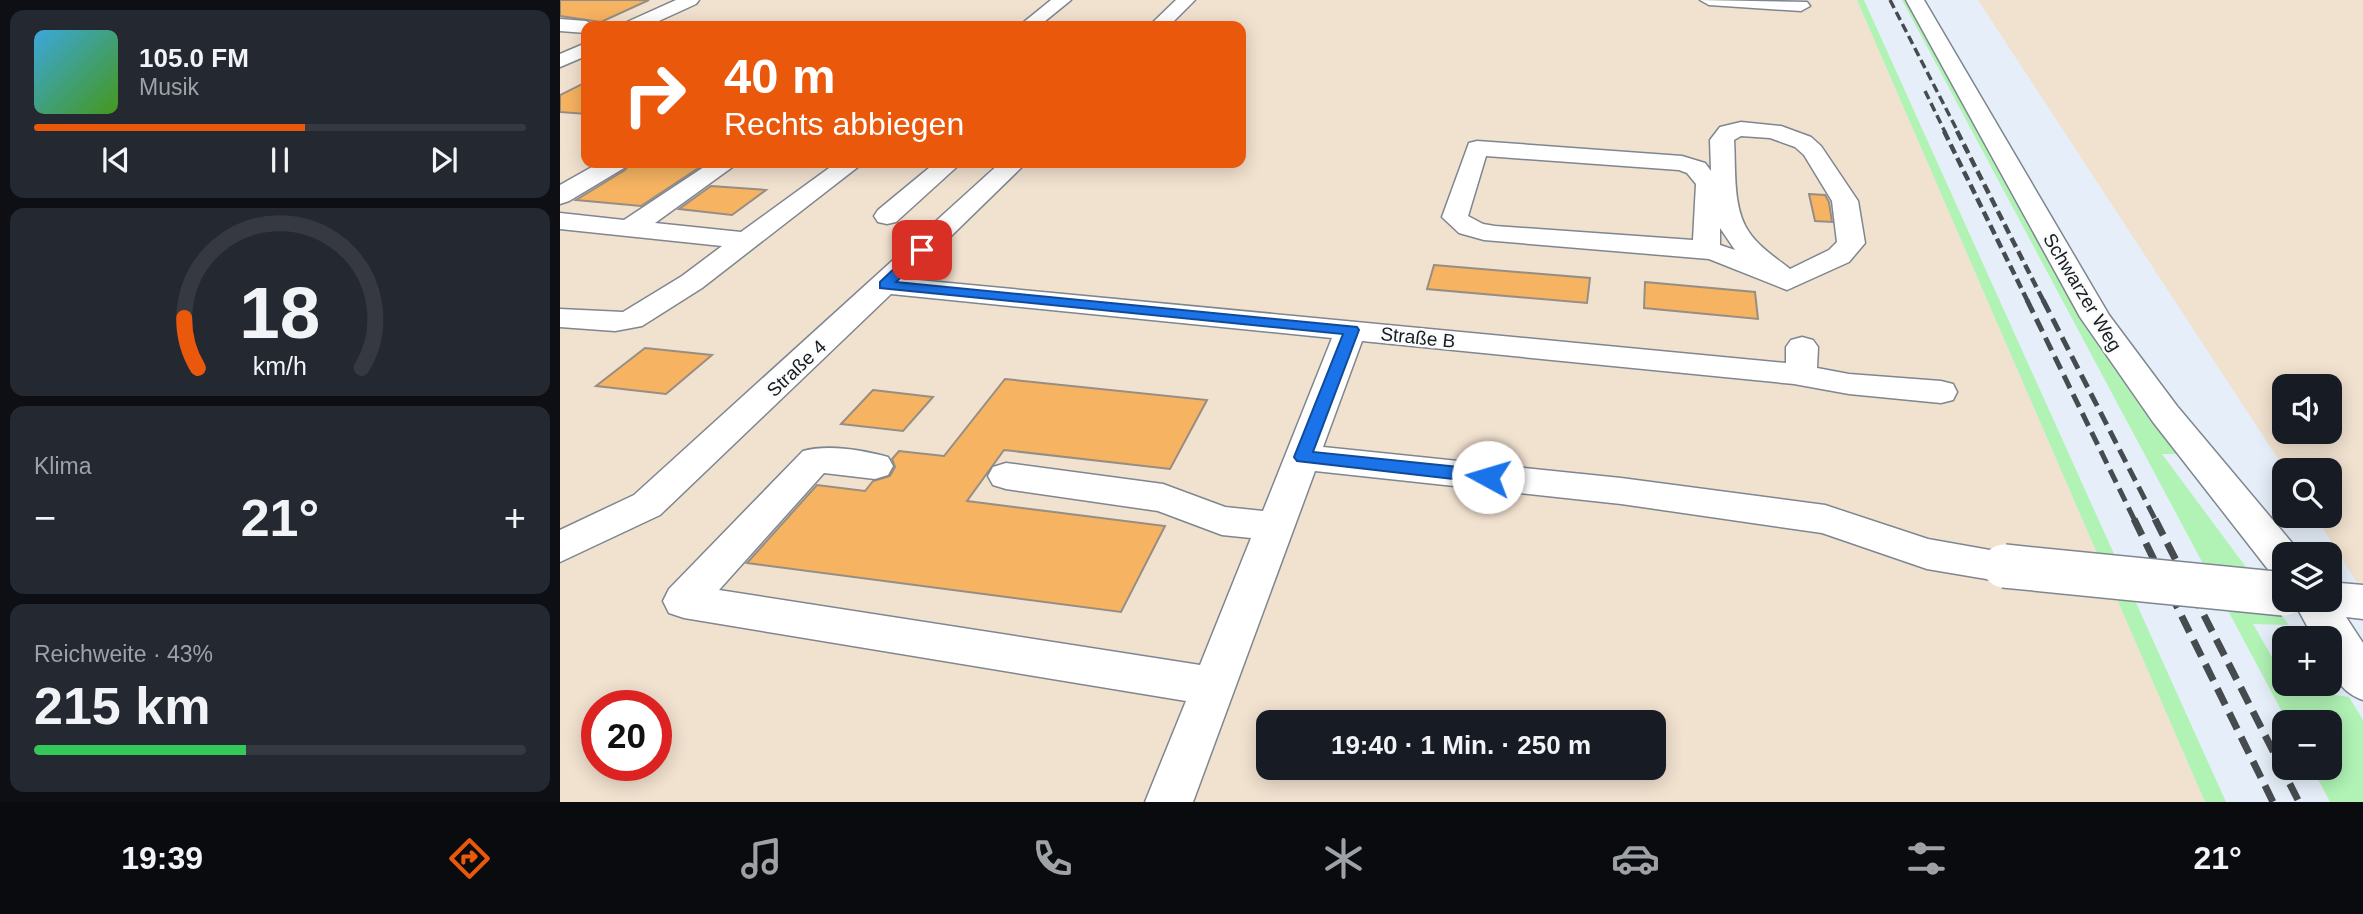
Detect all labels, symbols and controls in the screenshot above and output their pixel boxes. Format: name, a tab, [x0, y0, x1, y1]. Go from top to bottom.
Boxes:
text: 105.0 FM	[139, 43, 249, 73]
icon: right	[609, 49, 700, 140]
text: 40 m	[724, 49, 836, 103]
text: Musik	[139, 74, 199, 100]
text: Rechts abbiegen	[724, 106, 964, 142]
icon: previous	[97, 141, 135, 179]
icon: pause	[261, 141, 299, 179]
icon: next	[425, 141, 463, 179]
pin	[892, 220, 952, 280]
street label: Schwarzer Weg	[2039, 230, 2126, 355]
icon: arrive	[903, 231, 941, 269]
text: 18	[240, 272, 320, 353]
street label: Straße B	[1380, 323, 1456, 352]
street label: Straße 4	[763, 336, 830, 401]
text: km/h	[253, 352, 307, 380]
map controls	[2272, 374, 2342, 780]
button: sound	[2272, 374, 2342, 444]
position arrow	[1451, 440, 1525, 514]
text: Klima	[34, 453, 92, 479]
button: search	[2272, 458, 2342, 528]
text: 21°	[241, 489, 319, 547]
text: −	[34, 497, 56, 539]
text: +	[504, 497, 526, 539]
button: layers	[2272, 542, 2342, 612]
button: +	[2272, 626, 2342, 696]
text: Reichweite · 43%	[34, 641, 213, 667]
text: 215 km	[34, 677, 210, 735]
speed limit sign: 20	[581, 690, 672, 781]
button: −	[2272, 710, 2342, 780]
text: 19:40 · 1 Min. · 250 m	[1331, 730, 1591, 760]
icon: directions	[445, 834, 494, 883]
icon: music	[737, 834, 786, 883]
icon: phone	[1028, 834, 1077, 883]
icon: climate	[1319, 834, 1368, 883]
icon: car	[1611, 834, 1660, 883]
icon: filters	[1902, 834, 1951, 883]
text: 19:39	[121, 840, 203, 876]
text: 21°	[2193, 840, 2242, 876]

